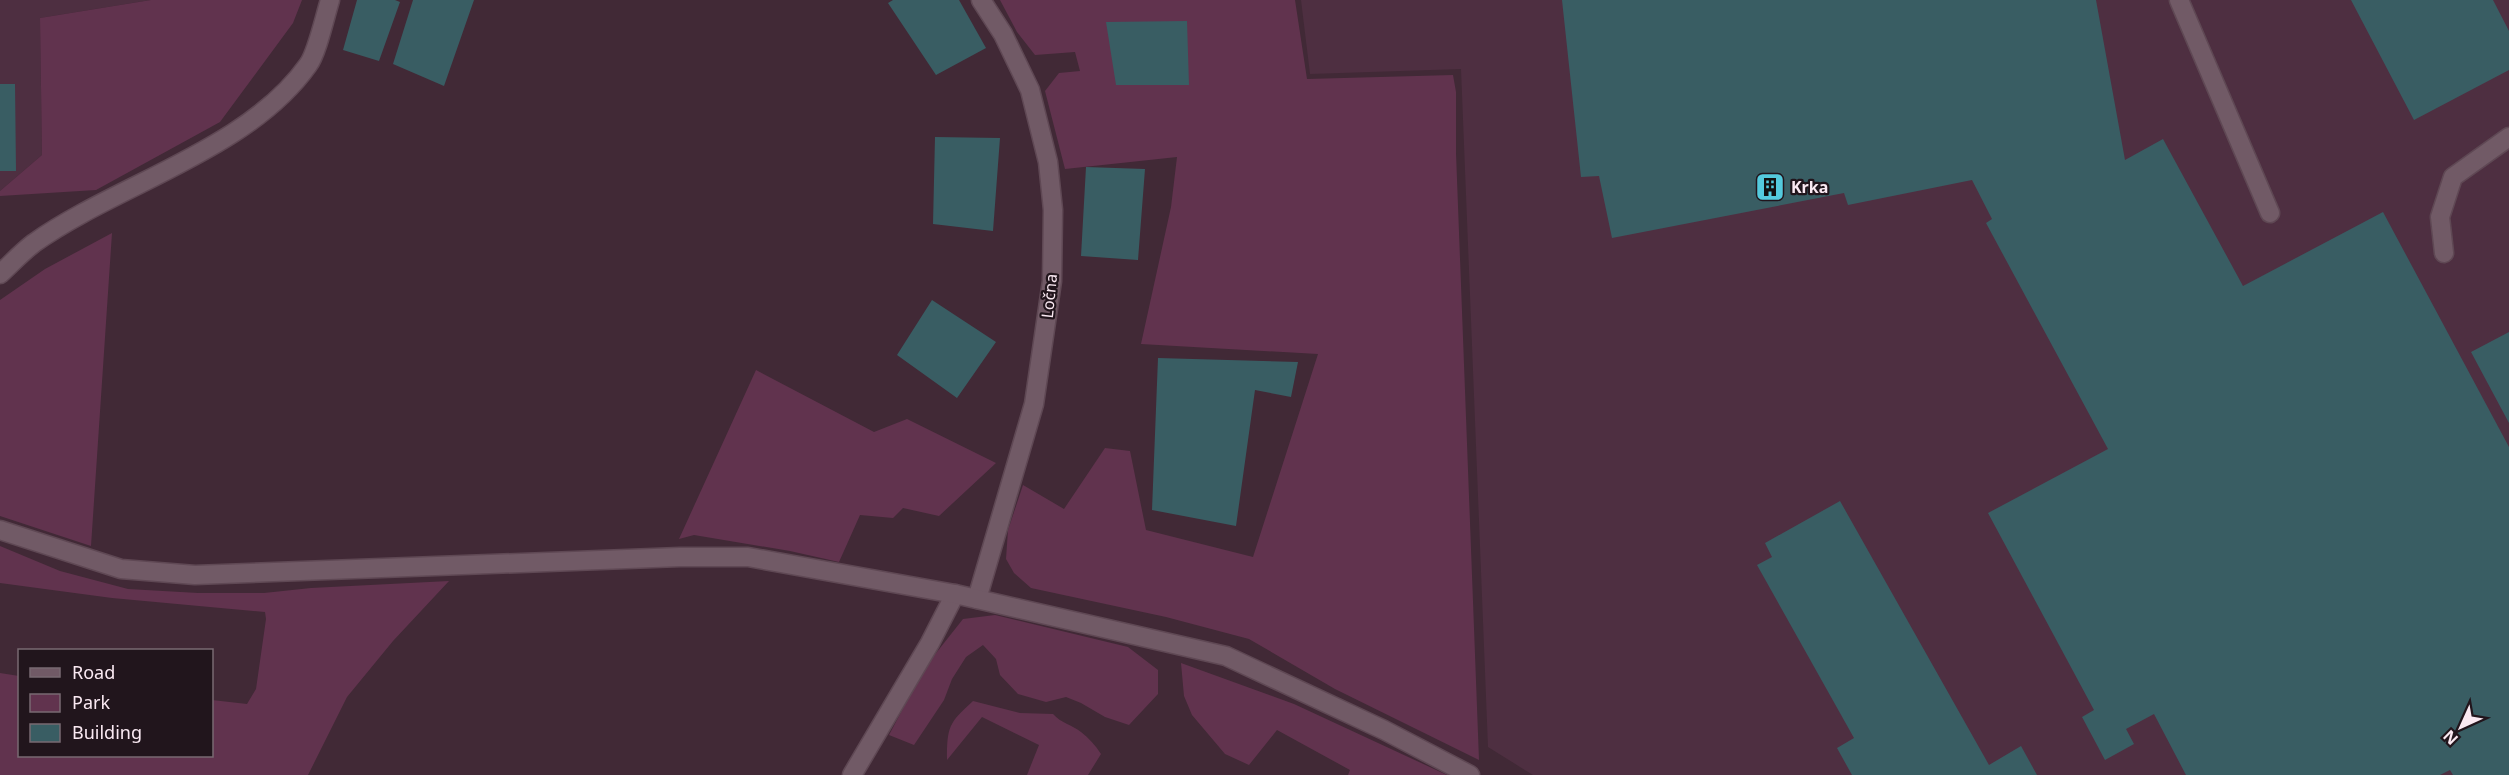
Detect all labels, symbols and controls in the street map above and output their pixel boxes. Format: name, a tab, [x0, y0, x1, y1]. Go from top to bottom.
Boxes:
building icon: Krka	[1754, 171, 1786, 203]
place label: Krka	[1791, 176, 1828, 198]
street label: Ločna	[1036, 273, 1062, 319]
legend	[18, 649, 213, 757]
text: Road	[72, 660, 115, 684]
text: Park	[72, 690, 110, 714]
north arrow	[2431, 697, 2491, 757]
text: Building	[72, 720, 142, 744]
text: N	[2438, 725, 2463, 750]

